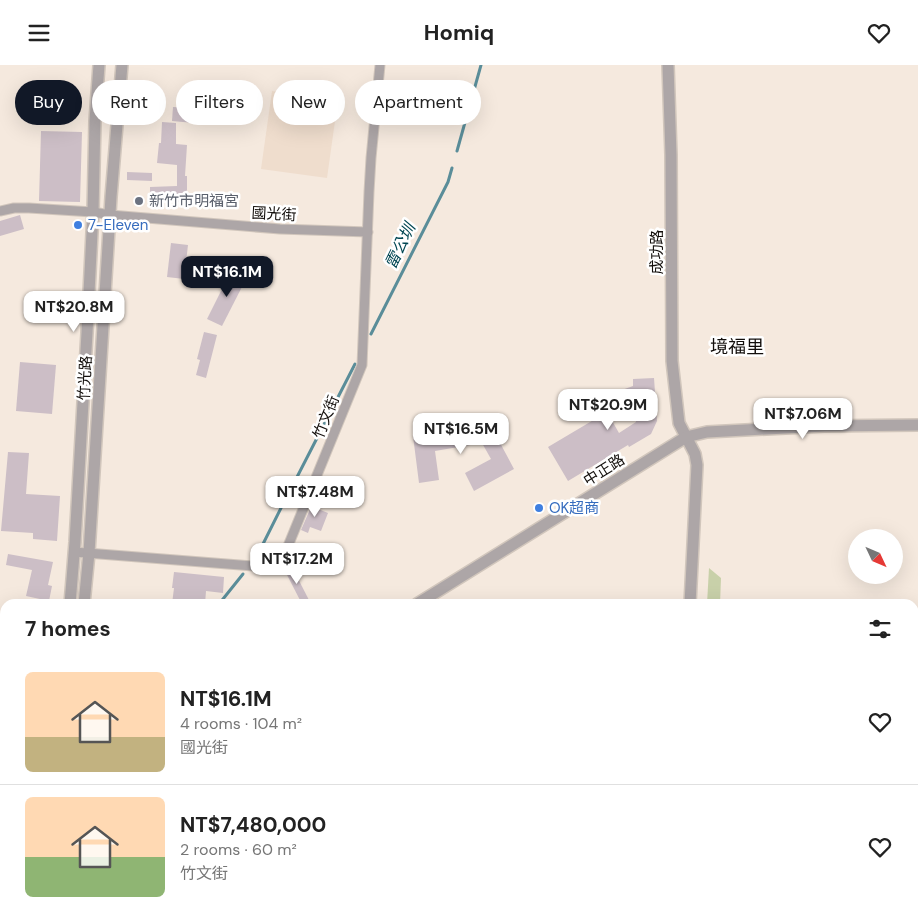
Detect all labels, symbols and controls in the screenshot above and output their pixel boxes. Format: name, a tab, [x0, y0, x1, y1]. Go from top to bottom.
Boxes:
text: Homiq	[424, 18, 494, 47]
icon: menu	[25, 19, 53, 47]
icon: heart	[865, 19, 893, 47]
chip: Buy	[15, 80, 82, 125]
chip: Rent	[92, 80, 166, 125]
chip: Filters	[176, 80, 263, 125]
chip: New	[273, 80, 345, 125]
chip: Apartment	[355, 80, 481, 125]
place label: 新竹市明福宮	[149, 191, 239, 211]
marker: 新竹市明福宮	[133, 195, 145, 207]
street label: 國光街	[251, 203, 297, 225]
place label: 7-Eleven	[88, 215, 148, 235]
water label: 雷公圳	[380, 218, 421, 272]
marker: 7-Eleven	[72, 219, 84, 231]
street label: 成功路	[647, 229, 667, 275]
pin: NT$16.1M	[175, 255, 279, 298]
text: NT$16.1M	[192, 261, 262, 282]
pin: NT$20.8M	[22, 291, 126, 333]
text: NT$20.8M	[35, 296, 113, 317]
district label: 境福里	[710, 335, 764, 359]
street label: 竹光路	[74, 355, 96, 401]
pin: NT$20.9M	[556, 389, 660, 431]
street label: 竹文街	[308, 392, 344, 442]
text: NT$20.9M	[569, 394, 647, 415]
pin: NT$7.06M	[751, 397, 855, 440]
text: NT$7.06M	[764, 403, 842, 424]
pin: NT$16.5M	[409, 413, 513, 455]
text: NT$16.5M	[424, 418, 498, 439]
street label: 中正路	[580, 450, 628, 490]
pin: NT$7.48M	[263, 475, 367, 518]
text: NT$7.48M	[276, 481, 354, 502]
place label: OK超商	[549, 498, 599, 518]
marker: OK超商	[533, 502, 545, 514]
north arrow	[848, 529, 902, 584]
map controls	[848, 529, 903, 584]
pin: NT$17.2M	[245, 543, 349, 585]
text: NT$17.2M	[261, 548, 333, 569]
text: 7 homes	[25, 615, 111, 643]
icon: filters	[866, 615, 894, 643]
text: NT$16.1M	[180, 685, 271, 713]
icon: home	[65, 692, 125, 752]
icon: heart	[866, 708, 894, 736]
text: 4 rooms · 104 m²	[180, 713, 302, 734]
text: 國光街	[180, 737, 228, 758]
text: NT$7,480,000	[180, 811, 326, 839]
icon: home	[65, 817, 125, 877]
icon: heart	[866, 833, 894, 861]
text: 2 rooms · 60 m²	[180, 839, 297, 860]
text: 竹文街	[180, 863, 228, 884]

